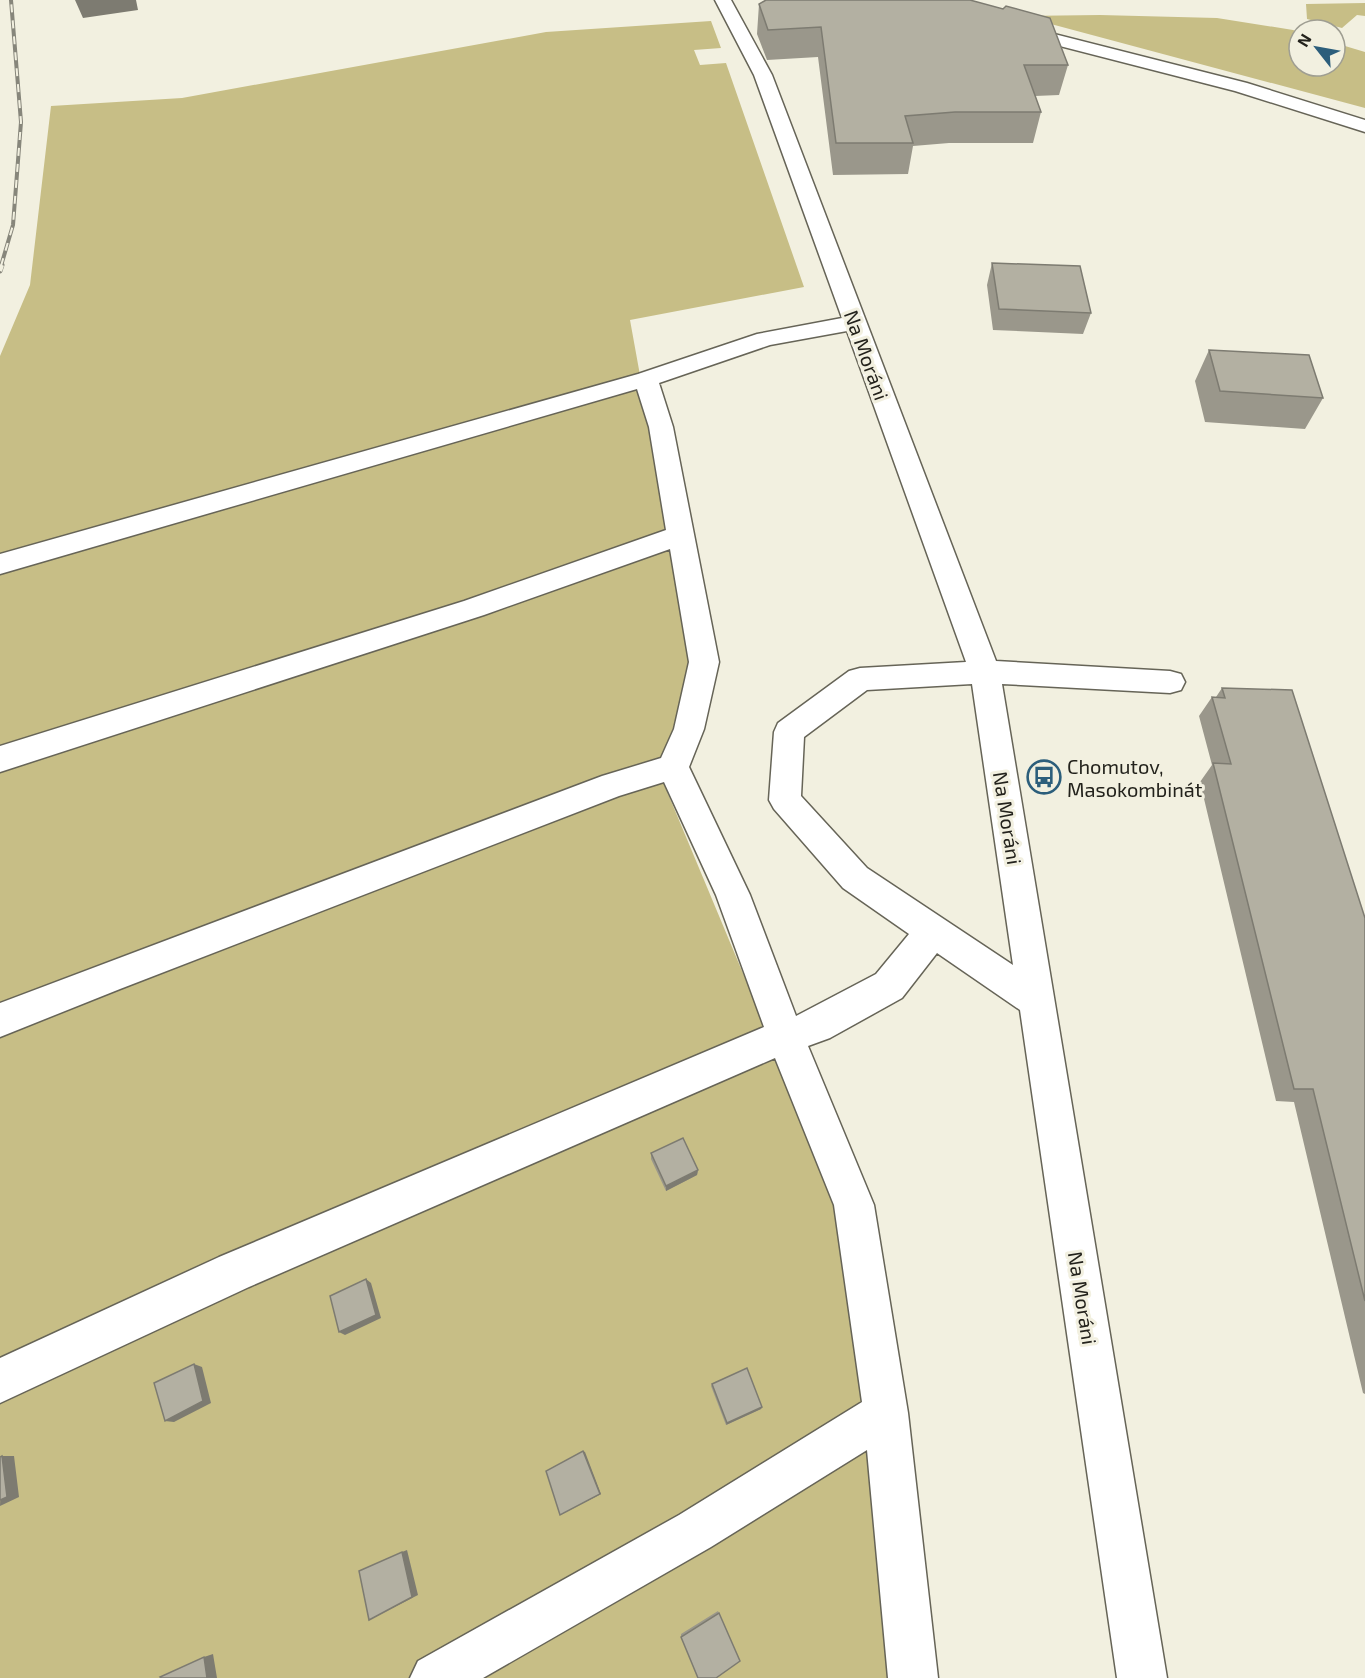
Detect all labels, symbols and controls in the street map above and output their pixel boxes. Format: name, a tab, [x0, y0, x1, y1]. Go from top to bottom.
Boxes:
north arrow	[1287, 18, 1347, 78]
text: N	[1293, 30, 1315, 50]
street label: Na Moráni	[840, 307, 894, 403]
place label: Chomutov, Masokombinát	[1067, 754, 1203, 801]
bus stop icon: Chomutov, Masokombinát	[1026, 759, 1062, 795]
street label: Na Moráni	[989, 770, 1027, 866]
street label: Na Moráni	[1064, 1250, 1102, 1346]

